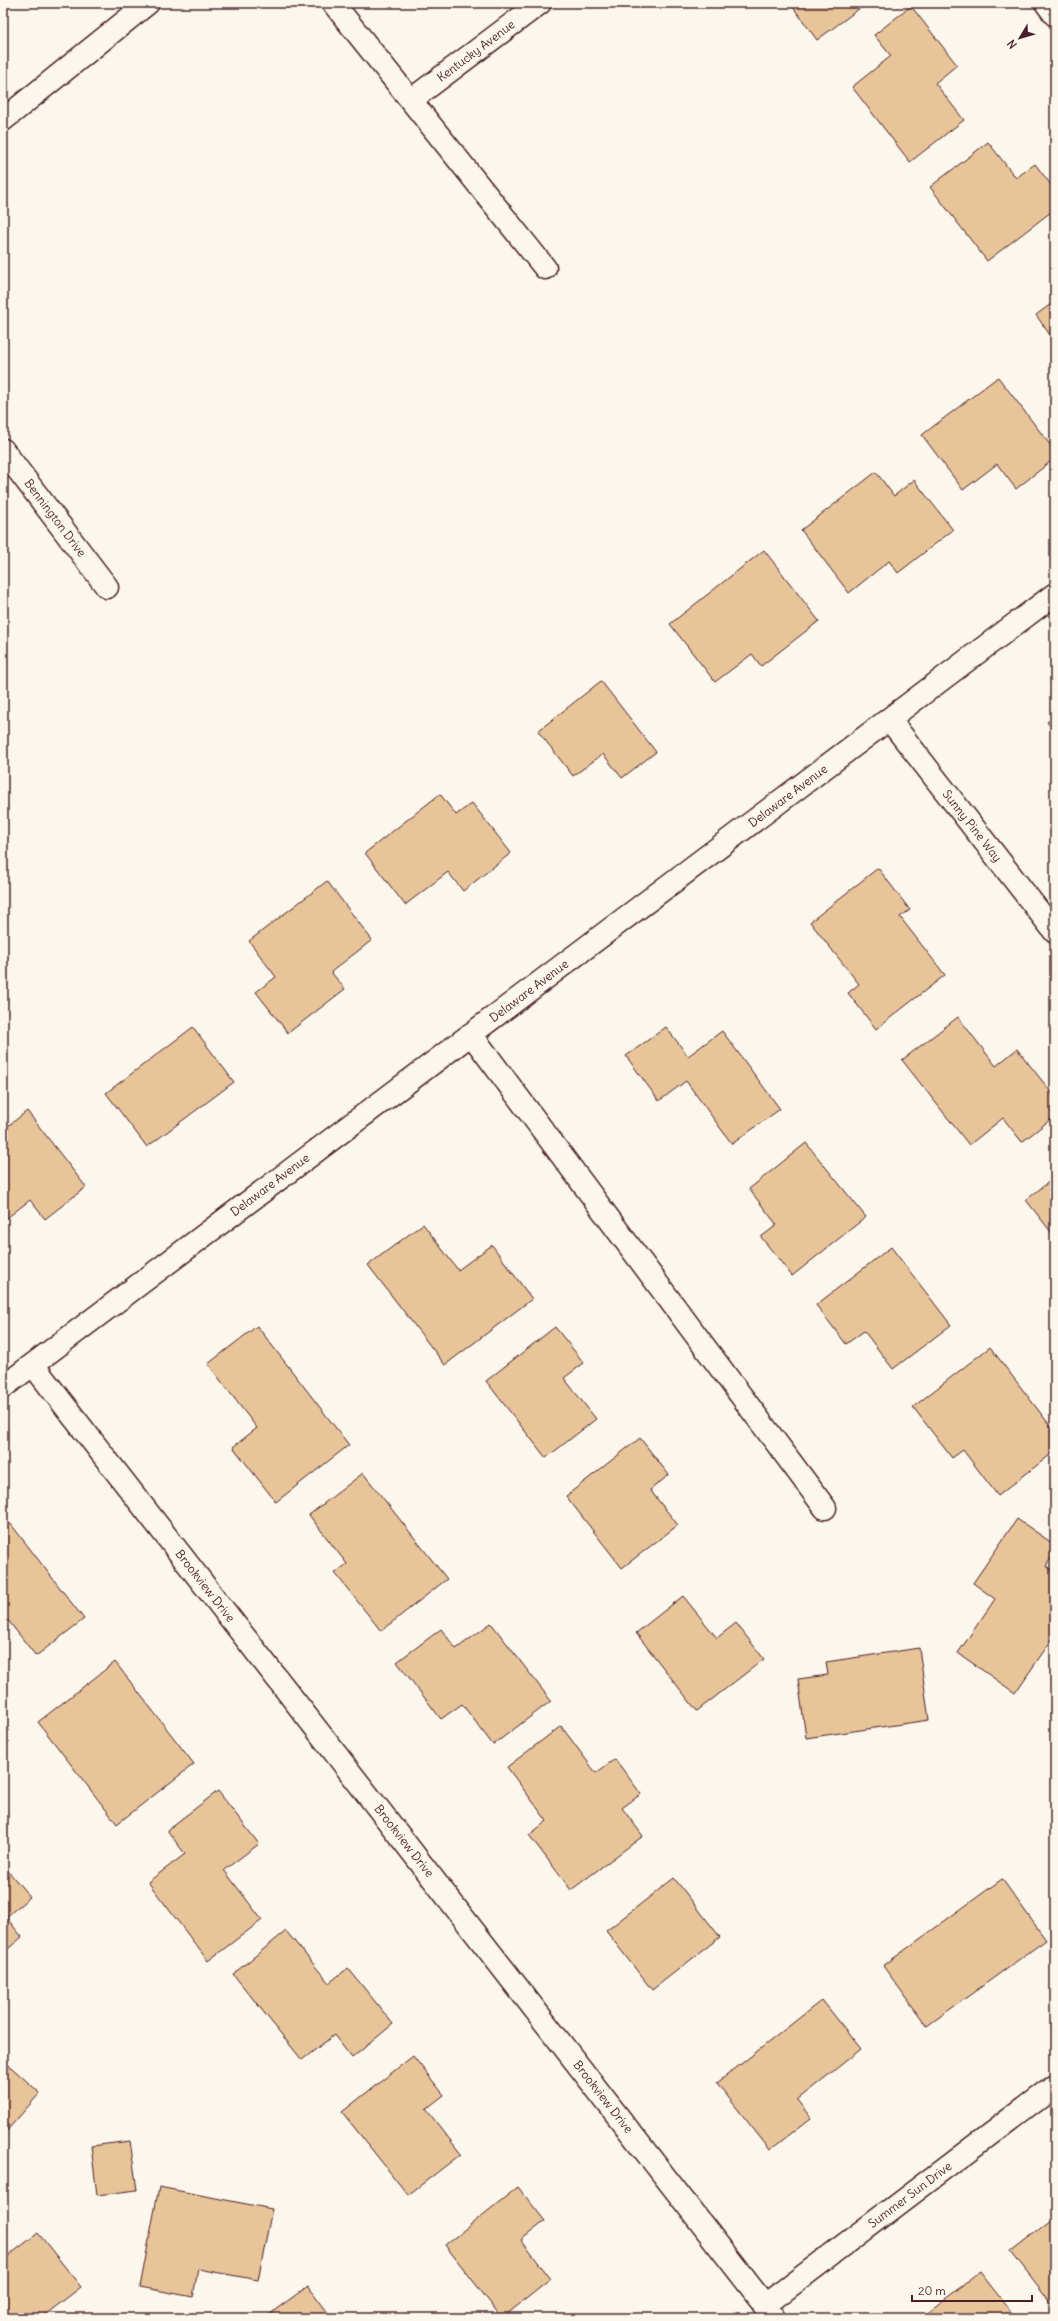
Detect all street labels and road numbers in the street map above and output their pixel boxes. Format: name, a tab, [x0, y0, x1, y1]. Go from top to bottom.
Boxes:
street label: Kentucky Avenue	[434, 16, 518, 85]
street label: Bennington Drive	[21, 476, 90, 560]
street label: Delaware Avenue	[745, 761, 830, 830]
street label: Sunny Pine Way	[940, 787, 1005, 865]
street label: Delaware Avenue	[486, 956, 571, 1025]
street label: Delaware Avenue	[227, 1150, 312, 1219]
street label: Brookview Drive	[172, 1546, 238, 1625]
street label: Brookview Drive	[371, 1801, 437, 1880]
street label: Brookview Drive	[570, 2057, 636, 2136]
street label: Summer Sun Drive	[865, 2158, 954, 2231]

